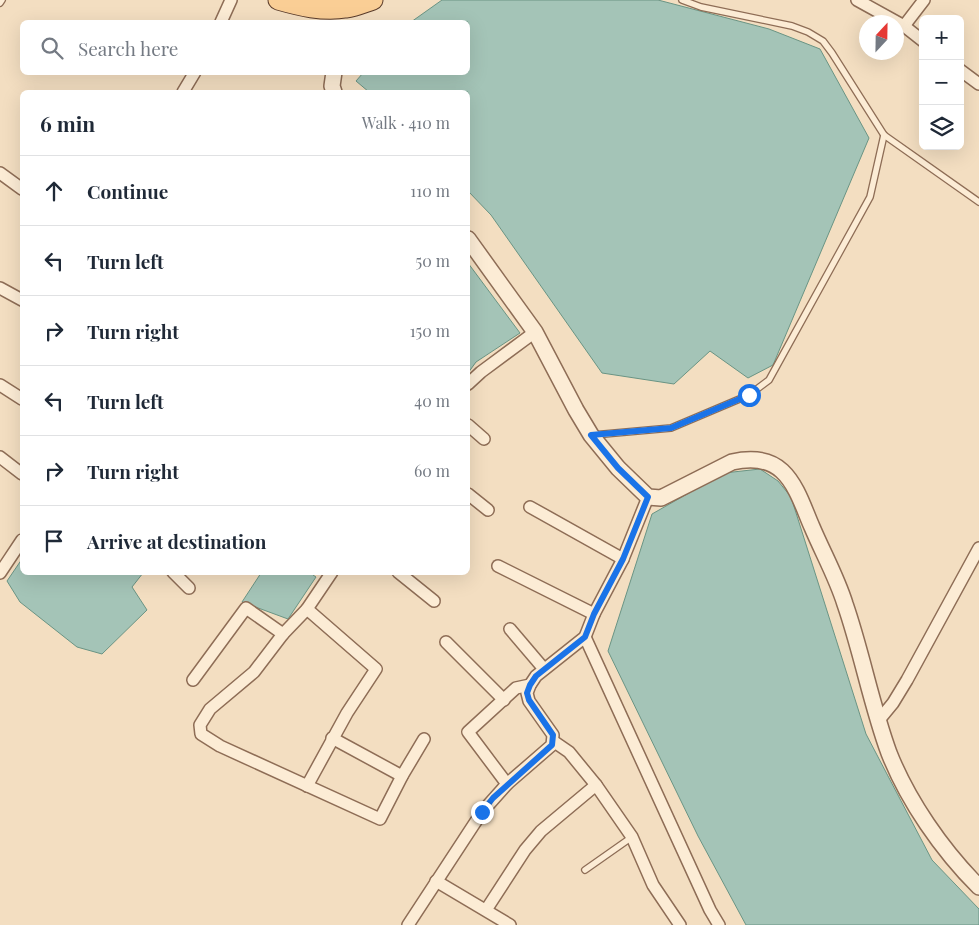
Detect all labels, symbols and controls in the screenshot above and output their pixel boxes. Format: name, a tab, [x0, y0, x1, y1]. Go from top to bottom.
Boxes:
north arrow	[859, 15, 904, 60]
map controls	[919, 15, 964, 150]
button: +	[919, 15, 964, 60]
search box	[20, 20, 470, 75]
icon: search	[38, 34, 66, 62]
text: Search here	[78, 35, 178, 61]
button: −	[919, 60, 964, 105]
button: layers	[919, 105, 964, 150]
text: 6 min	[40, 109, 95, 137]
text: Walk · 410 m	[362, 112, 450, 133]
icon: ahead	[40, 177, 68, 205]
text: Continue	[87, 178, 168, 204]
text: 110 m	[410, 180, 450, 201]
icon: left	[40, 247, 68, 275]
text: Turn left	[87, 248, 164, 274]
text: 50 m	[416, 250, 450, 271]
icon: right	[40, 317, 68, 345]
text: Turn right	[87, 318, 179, 344]
text: 150 m	[410, 320, 450, 341]
route start	[738, 384, 761, 407]
icon: left	[40, 387, 68, 415]
text: Turn left	[87, 388, 164, 414]
text: 40 m	[414, 390, 450, 411]
icon: right	[40, 457, 68, 485]
text: Turn right	[87, 458, 179, 484]
text: 60 m	[414, 460, 450, 481]
icon: arrive	[40, 527, 68, 555]
text: Arrive at destination	[87, 528, 267, 554]
route end	[471, 801, 494, 824]

